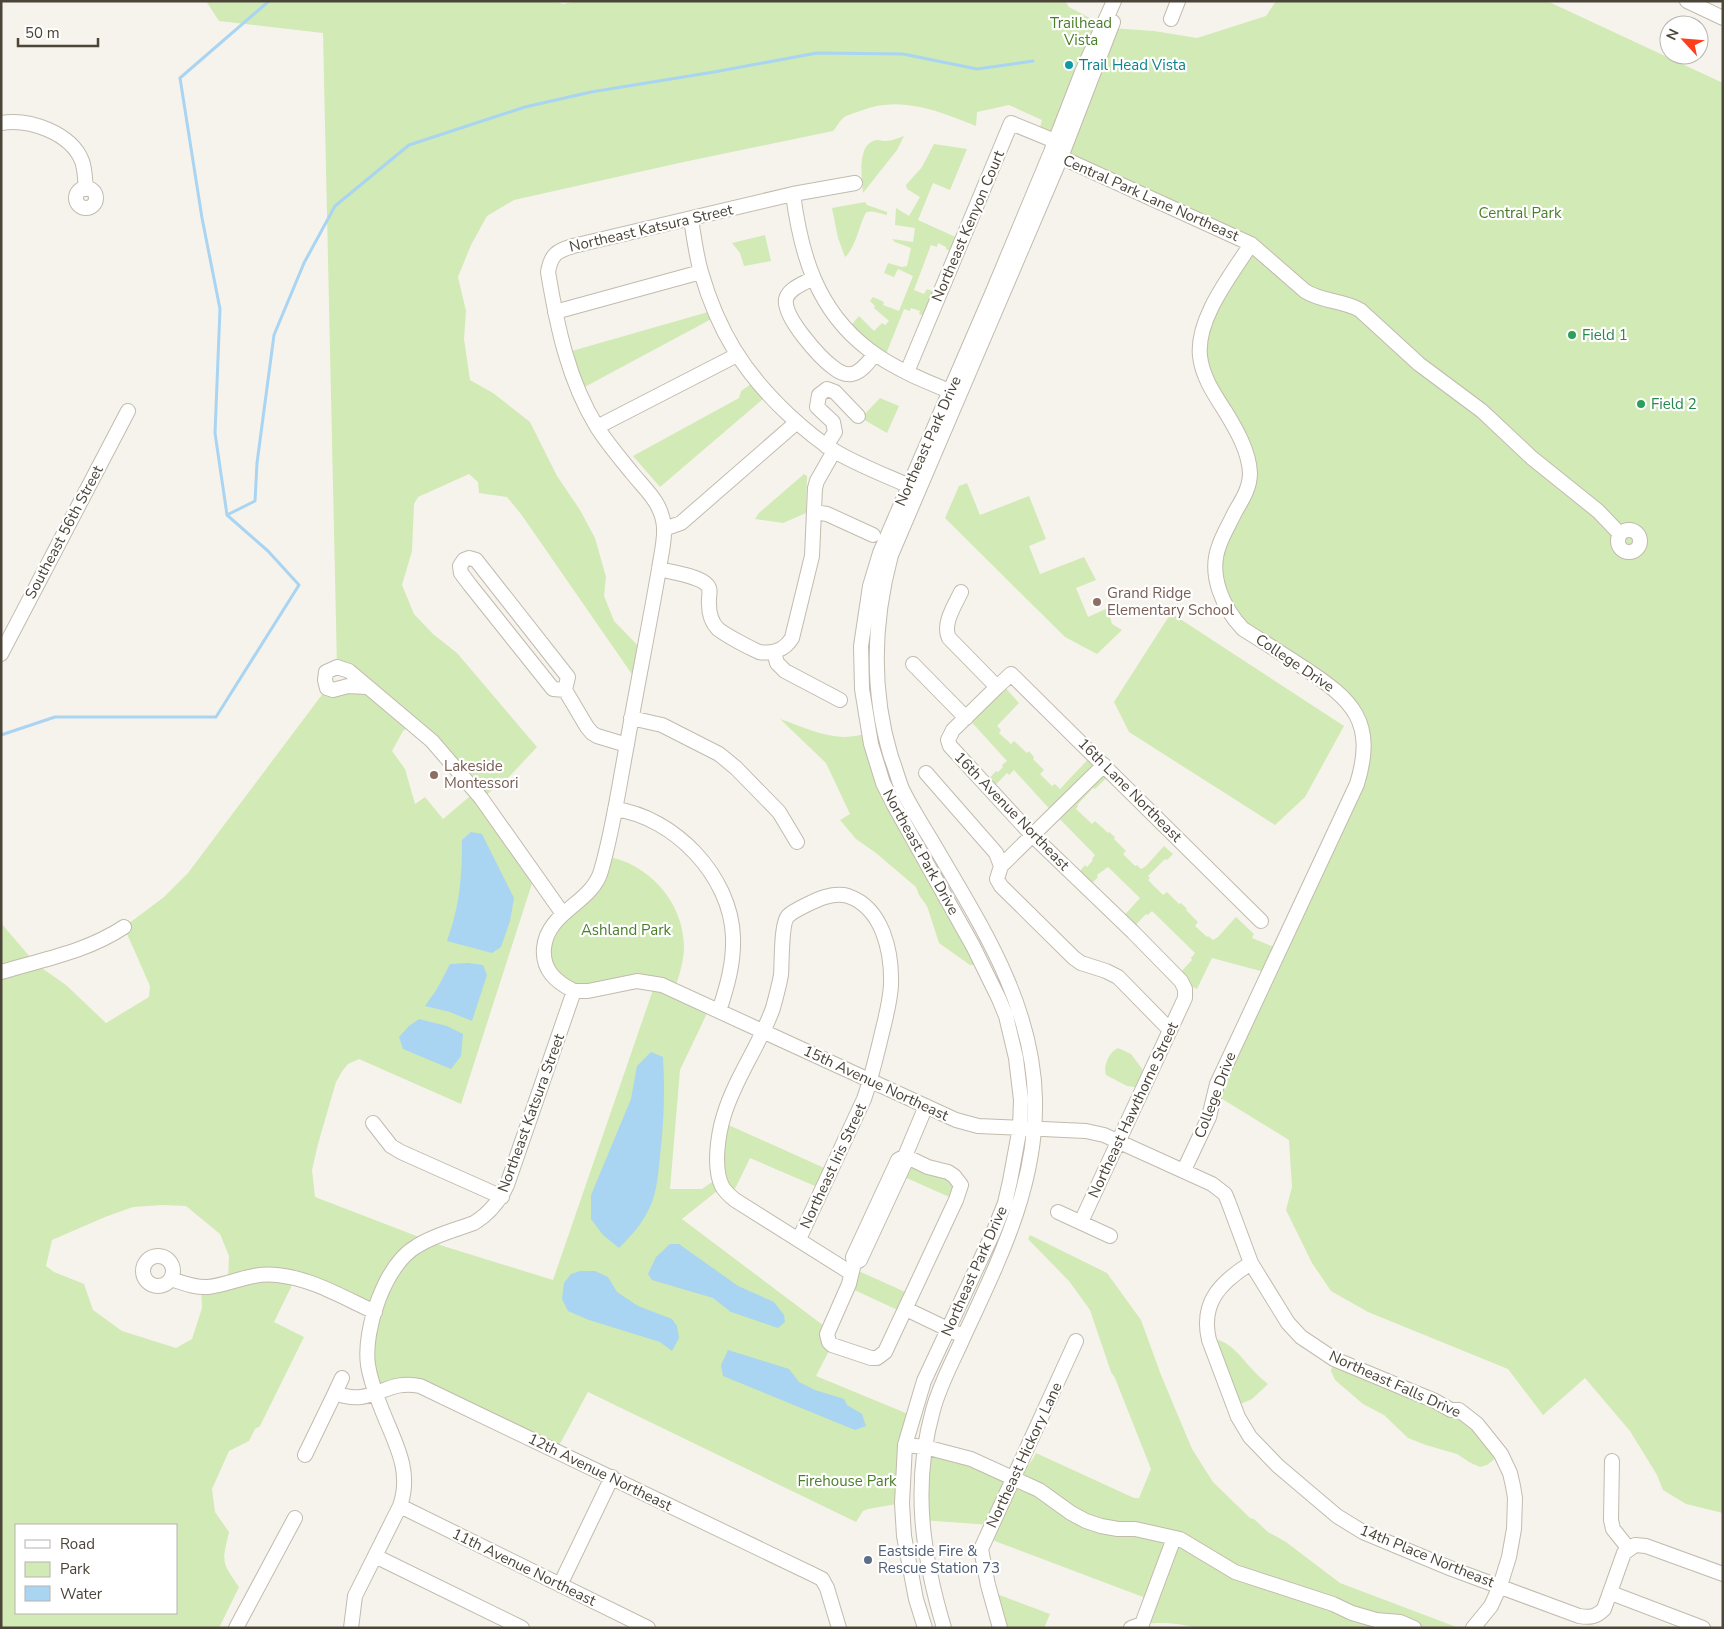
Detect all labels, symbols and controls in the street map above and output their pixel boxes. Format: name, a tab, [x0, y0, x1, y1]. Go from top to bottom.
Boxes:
park label: Trailhead Vista	[1050, 13, 1112, 50]
scale bar	[18, 15, 98, 47]
north arrow	[1659, 15, 1709, 65]
text: 50 m	[25, 23, 60, 43]
text: N	[1662, 26, 1684, 43]
place label: Trail Head Vista	[1079, 55, 1186, 75]
marker: Trail Head Vista	[1063, 59, 1075, 71]
street label: Northeast Kenyon Court	[927, 147, 1009, 305]
street label: Central Park Lane Northeast	[1060, 150, 1243, 246]
street label: Northeast Katsura Street	[567, 199, 736, 257]
park label: Central Park	[1479, 203, 1562, 223]
place label: Field 1	[1582, 325, 1628, 345]
marker: Field 1	[1566, 329, 1578, 341]
street label: Northeast Park Drive	[890, 373, 966, 509]
place label: Field 2	[1651, 394, 1697, 414]
marker: Field 2	[1635, 398, 1647, 410]
street label: Southeast 56th Street	[20, 461, 108, 602]
place label: Grand Ridge Elementary School	[1107, 583, 1234, 620]
marker: Grand Ridge Elementary School	[1091, 596, 1103, 608]
street label: College Drive	[1252, 629, 1338, 697]
street label: 16th Lane Northeast	[1074, 734, 1187, 847]
street label: 16th Avenue Northeast	[950, 747, 1075, 875]
place label: Lakeside Montessori	[444, 756, 518, 793]
marker: Lakeside Montessori	[428, 769, 440, 781]
street label: Northeast Park Drive	[878, 786, 964, 918]
park label: Ashland Park	[581, 920, 672, 940]
street label: Northeast Hawthorne Street	[1083, 1018, 1183, 1201]
street label: Northeast Katsura Street	[493, 1030, 569, 1195]
street label: 15th Avenue Northeast	[800, 1041, 952, 1126]
street label: College Drive	[1189, 1049, 1241, 1141]
street label: Northeast Iris Street	[795, 1100, 871, 1232]
street label: Northeast Park Drive	[936, 1203, 1012, 1339]
street label: Northeast Falls Drive	[1326, 1346, 1464, 1422]
street label: Northeast Hickory Lane	[981, 1379, 1067, 1531]
street label: 12th Avenue Northeast	[525, 1428, 676, 1516]
park label: Firehouse Park	[797, 1471, 897, 1491]
street label: 14th Place Northeast	[1357, 1520, 1498, 1592]
street label: 11th Avenue Northeast	[449, 1523, 600, 1611]
legend	[15, 1524, 178, 1614]
text: Road	[60, 1534, 95, 1554]
place label: Eastside Fire & Rescue Station 73	[878, 1541, 1000, 1578]
marker: Eastside Fire & Rescue Station 73	[862, 1554, 874, 1566]
text: Park	[60, 1559, 90, 1579]
text: Water	[60, 1584, 103, 1604]

